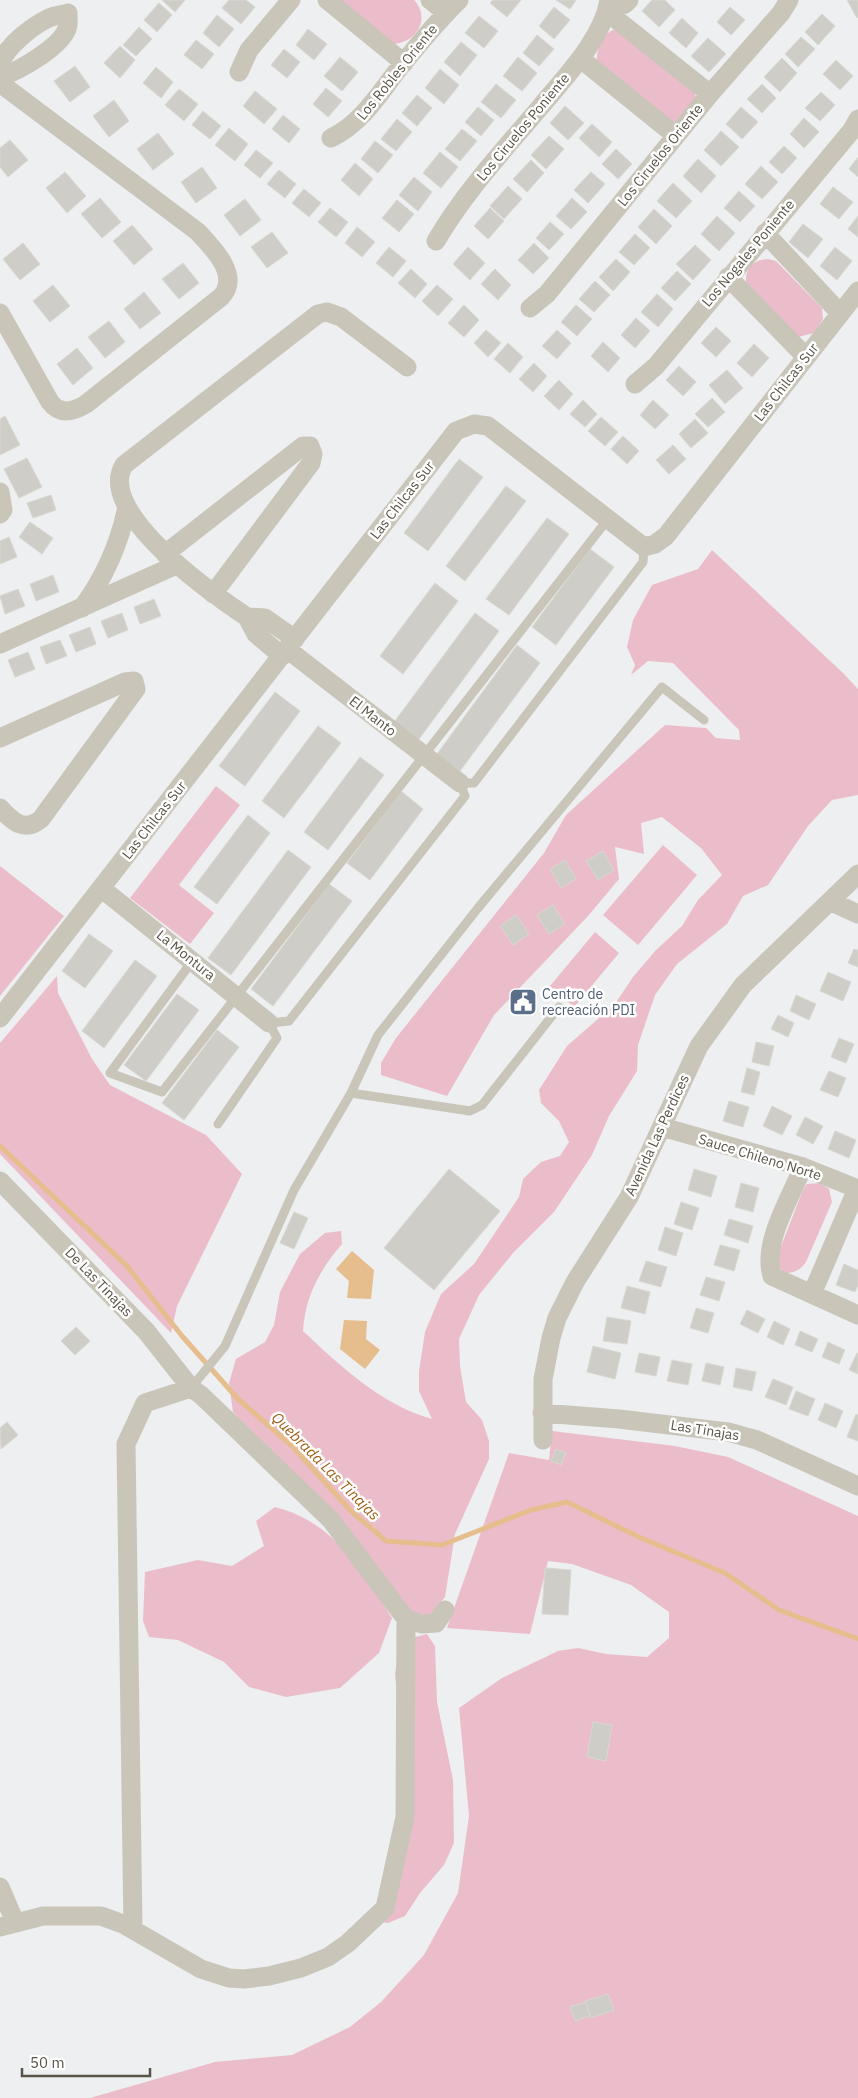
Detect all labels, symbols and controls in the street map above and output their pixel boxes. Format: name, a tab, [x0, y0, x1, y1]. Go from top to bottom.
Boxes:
street label: Los Robles Oriente	[353, 20, 441, 123]
street label: Los Ciruelos Poniente	[473, 69, 574, 185]
street label: Los Ciruelos Oriente	[613, 100, 707, 210]
street label: Los Nogales Poniente	[698, 195, 798, 310]
street label: Las Chilcas Sur	[750, 339, 822, 425]
street label: Las Chilcas Sur	[366, 457, 438, 543]
street label: El Manto	[346, 692, 400, 740]
street label: Las Chilcas Sur	[118, 777, 190, 863]
street label: La Montura	[153, 926, 219, 984]
place label: Centro de recreación PDI	[542, 985, 635, 1019]
public building icon: Centro de recreación PDI	[508, 987, 538, 1017]
street label: Avenida Las Perdices	[621, 1071, 693, 1199]
street label: Sauce Chileno Norte	[696, 1130, 824, 1184]
street label: De Las Tinajas	[61, 1243, 137, 1321]
water label: Quebrada Las Tinajas	[268, 1408, 384, 1524]
street label: Las Tinajas	[669, 1416, 741, 1444]
scale bar	[22, 2046, 150, 2078]
text: 50 m	[30, 2053, 65, 2072]

